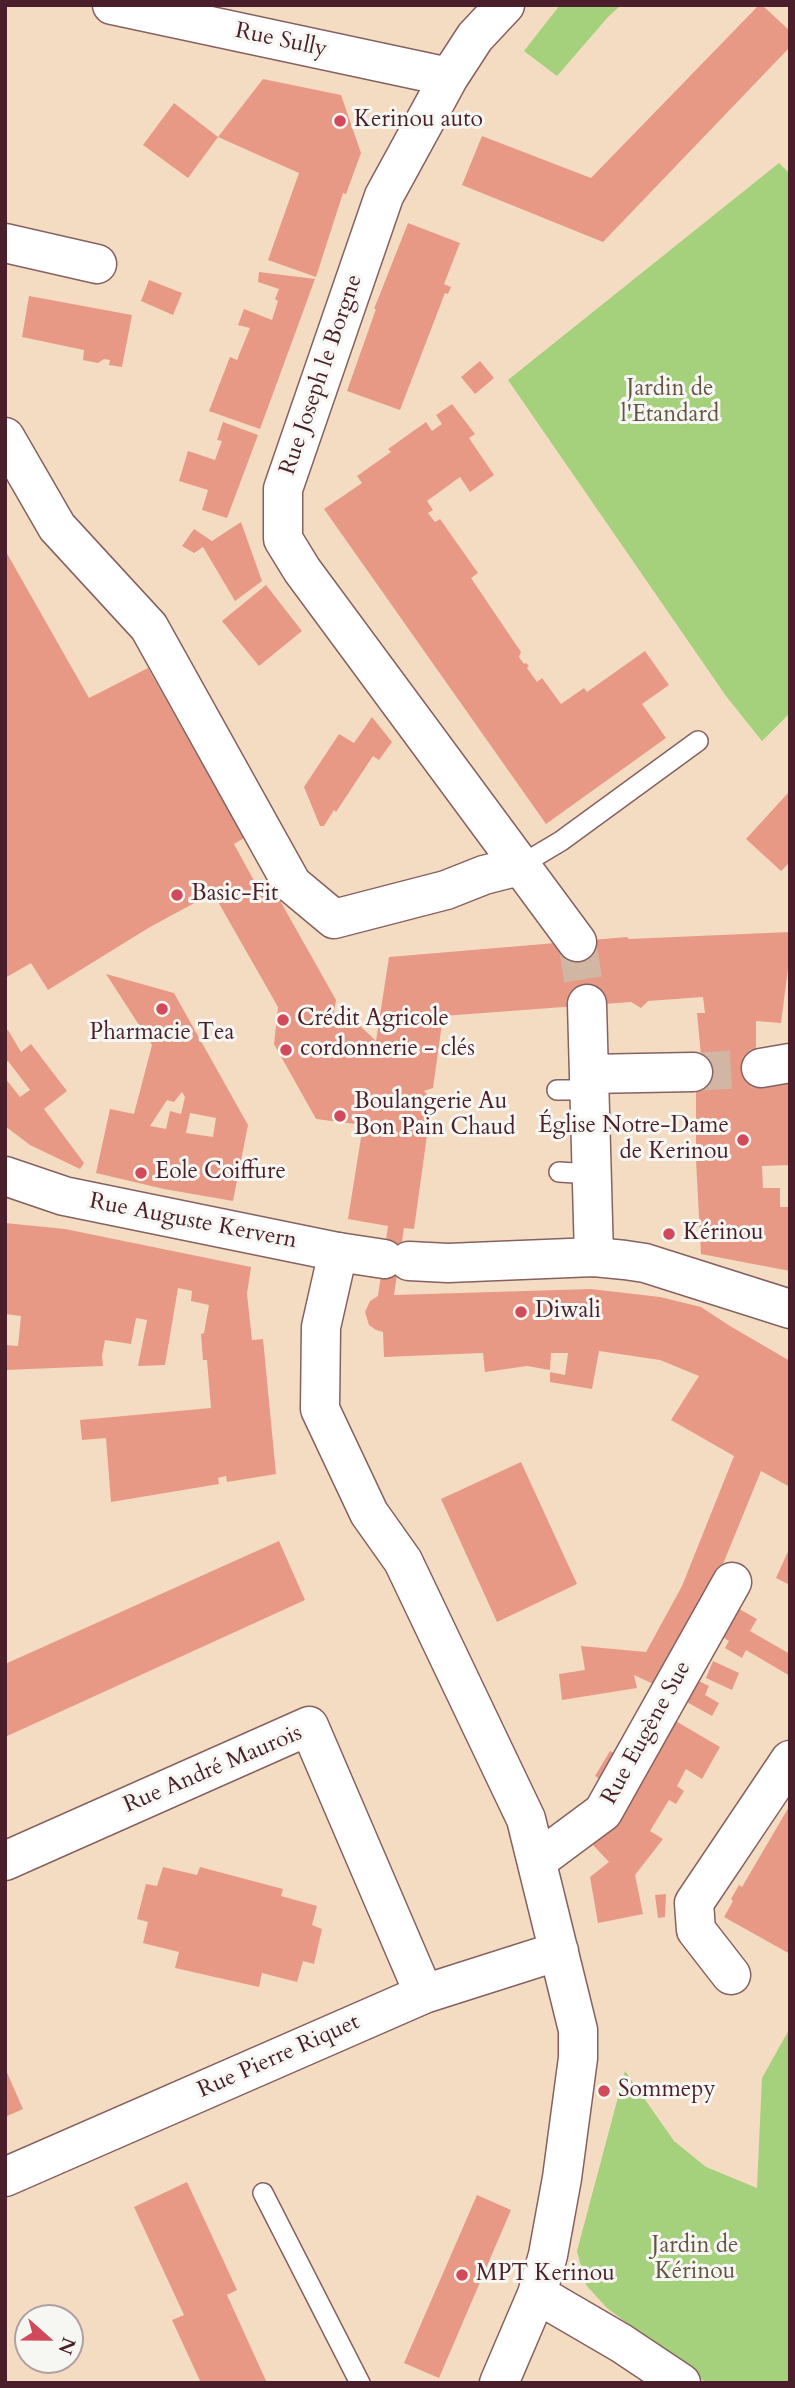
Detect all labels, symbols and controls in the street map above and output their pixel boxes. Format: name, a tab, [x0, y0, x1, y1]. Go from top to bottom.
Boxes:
street label: Rue Sully	[233, 18, 329, 64]
place label: Kerinou auto	[354, 107, 483, 135]
marker: Kerinou auto	[332, 113, 348, 129]
street label: Rue Joseph le Borgne	[275, 271, 369, 479]
park label: Jardin de l'Etandard	[621, 376, 719, 430]
place label: Basic-Fit	[191, 881, 278, 909]
marker: Basic-Fit	[169, 887, 185, 903]
marker: Pharmacie Tea	[154, 1001, 170, 1017]
place label: Crédit Agricole	[297, 1006, 449, 1034]
marker: Crédit Agricole	[275, 1012, 291, 1028]
place label: Pharmacie Tea	[90, 1020, 234, 1048]
place label: cordonnerie - clés	[300, 1036, 475, 1064]
marker: cordonnerie - clés	[278, 1042, 294, 1058]
place label: Boulangerie Au Bon Pain Chaud	[354, 1089, 516, 1143]
marker: Boulangerie Au Bon Pain Chaud	[332, 1108, 348, 1124]
place label: Église Notre-Dame de Kerinou	[538, 1113, 729, 1167]
marker: Église Notre-Dame de Kerinou	[735, 1132, 751, 1148]
place label: Eole Coiffure	[155, 1159, 286, 1187]
marker: Eole Coiffure	[133, 1165, 149, 1181]
street label: Rue Auguste Kervern	[87, 1188, 299, 1256]
place label: Kérinou	[683, 1220, 764, 1248]
marker: Kérinou	[661, 1226, 677, 1242]
place label: Diwali	[535, 1298, 601, 1326]
marker: Diwali	[513, 1304, 529, 1320]
street label: Rue Eugène Sue	[596, 1657, 698, 1809]
street label: Rue André Maurois	[120, 1720, 306, 1820]
street label: Rue Pierre Riquet	[194, 2009, 364, 2105]
place label: Sommepy	[618, 2077, 716, 2105]
marker: Sommepy	[596, 2083, 612, 2099]
park label: Jardin de Kérinou	[652, 2233, 738, 2287]
place label: MPT Kerinou	[476, 2261, 615, 2289]
marker: MPT Kerinou	[454, 2267, 470, 2283]
north arrow	[14, 2304, 84, 2374]
text: N	[52, 2333, 82, 2358]

